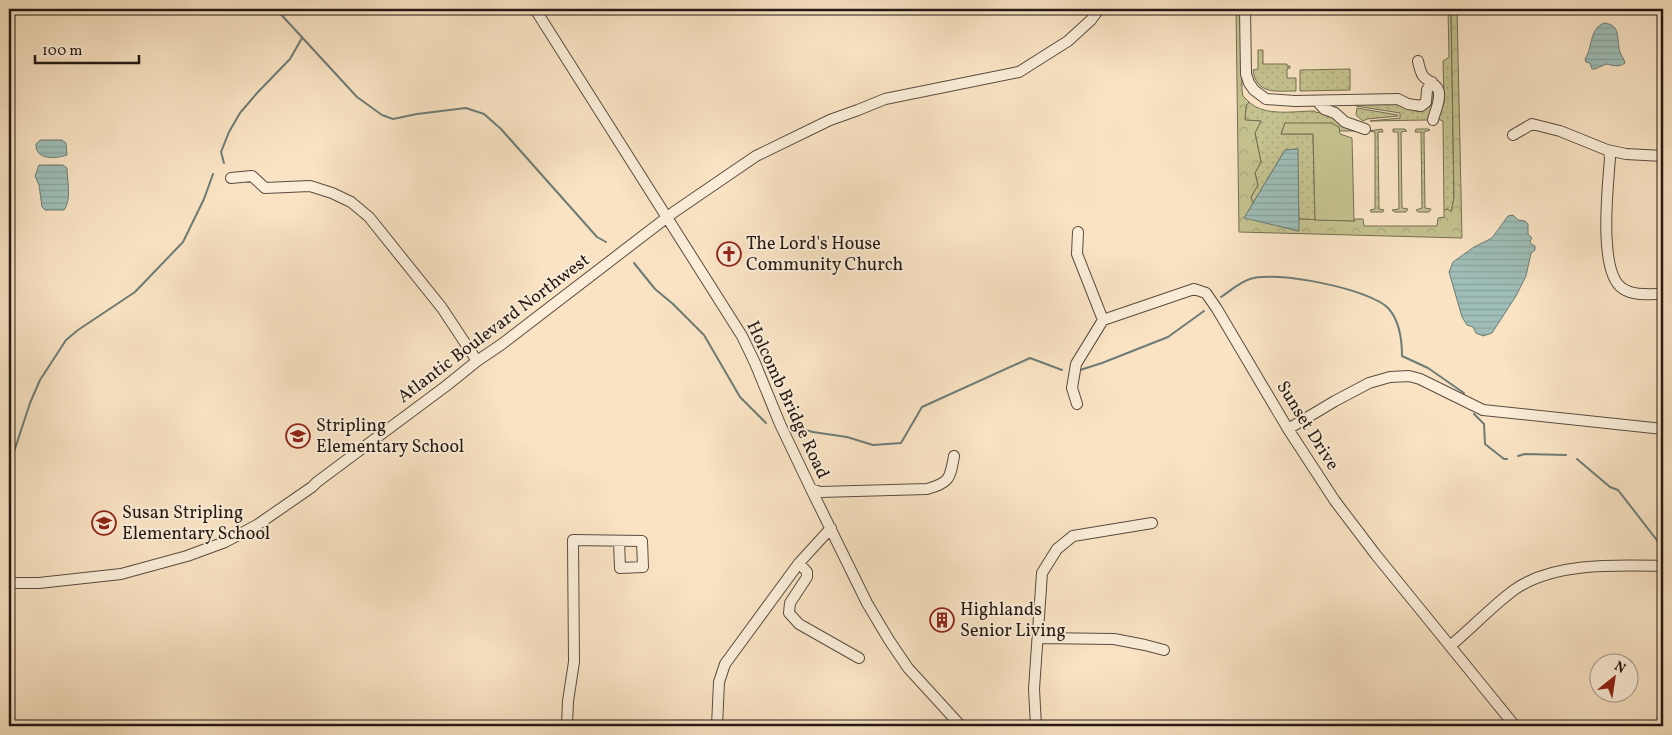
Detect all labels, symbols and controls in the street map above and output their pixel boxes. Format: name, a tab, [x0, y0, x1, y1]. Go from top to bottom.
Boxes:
scale bar	[35, 32, 139, 64]
text: 100 m	[42, 41, 82, 62]
place label: The Lord's House Community Church	[746, 232, 903, 278]
church icon: The Lord's House Community Church	[716, 241, 742, 267]
street label: Atlantic Boulevard Northwest	[393, 248, 595, 410]
street label: Holcomb Bridge Road	[739, 317, 835, 483]
street label: Sunset Drive	[1270, 377, 1344, 475]
place label: Stripling Elementary School	[316, 414, 464, 460]
school or university icon: Stripling Elementary School	[285, 423, 311, 449]
place label: Susan Stripling Elementary School	[122, 501, 270, 547]
school or university icon: Susan Stripling Elementary School	[91, 510, 117, 536]
place label: Highlands Senior Living	[960, 598, 1066, 644]
building icon: Highlands Senior Living	[929, 607, 955, 633]
north arrow	[1590, 652, 1640, 702]
text: N	[1611, 657, 1629, 679]

